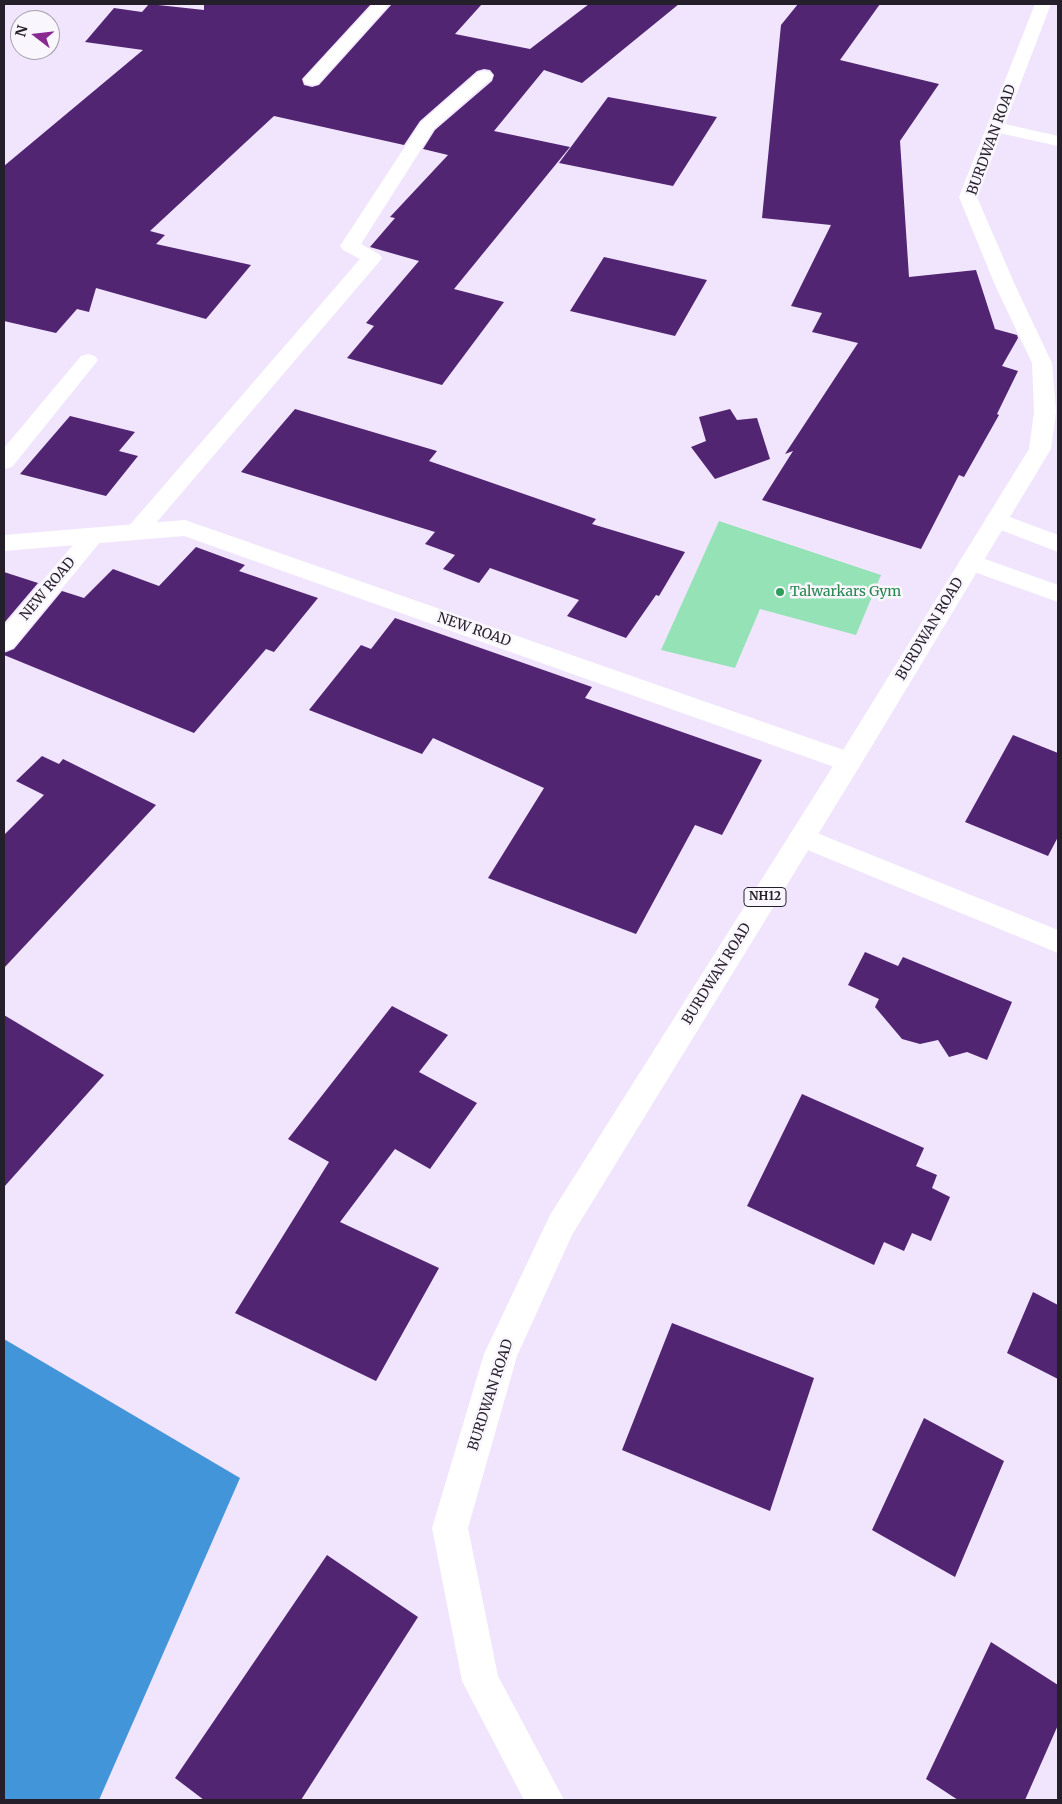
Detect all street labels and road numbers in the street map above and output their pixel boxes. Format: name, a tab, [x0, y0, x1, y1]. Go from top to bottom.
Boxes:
street label: BURDWAN ROAD	[964, 82, 1020, 198]
street label: NEW ROAD	[17, 554, 79, 624]
street label: BURDWAN ROAD	[893, 575, 967, 683]
street label: NEW ROAD	[435, 610, 513, 650]
road number: NH12	[744, 888, 786, 906]
street label: BURDWAN ROAD	[679, 920, 755, 1028]
street label: BURDWAN ROAD	[465, 1337, 517, 1453]

